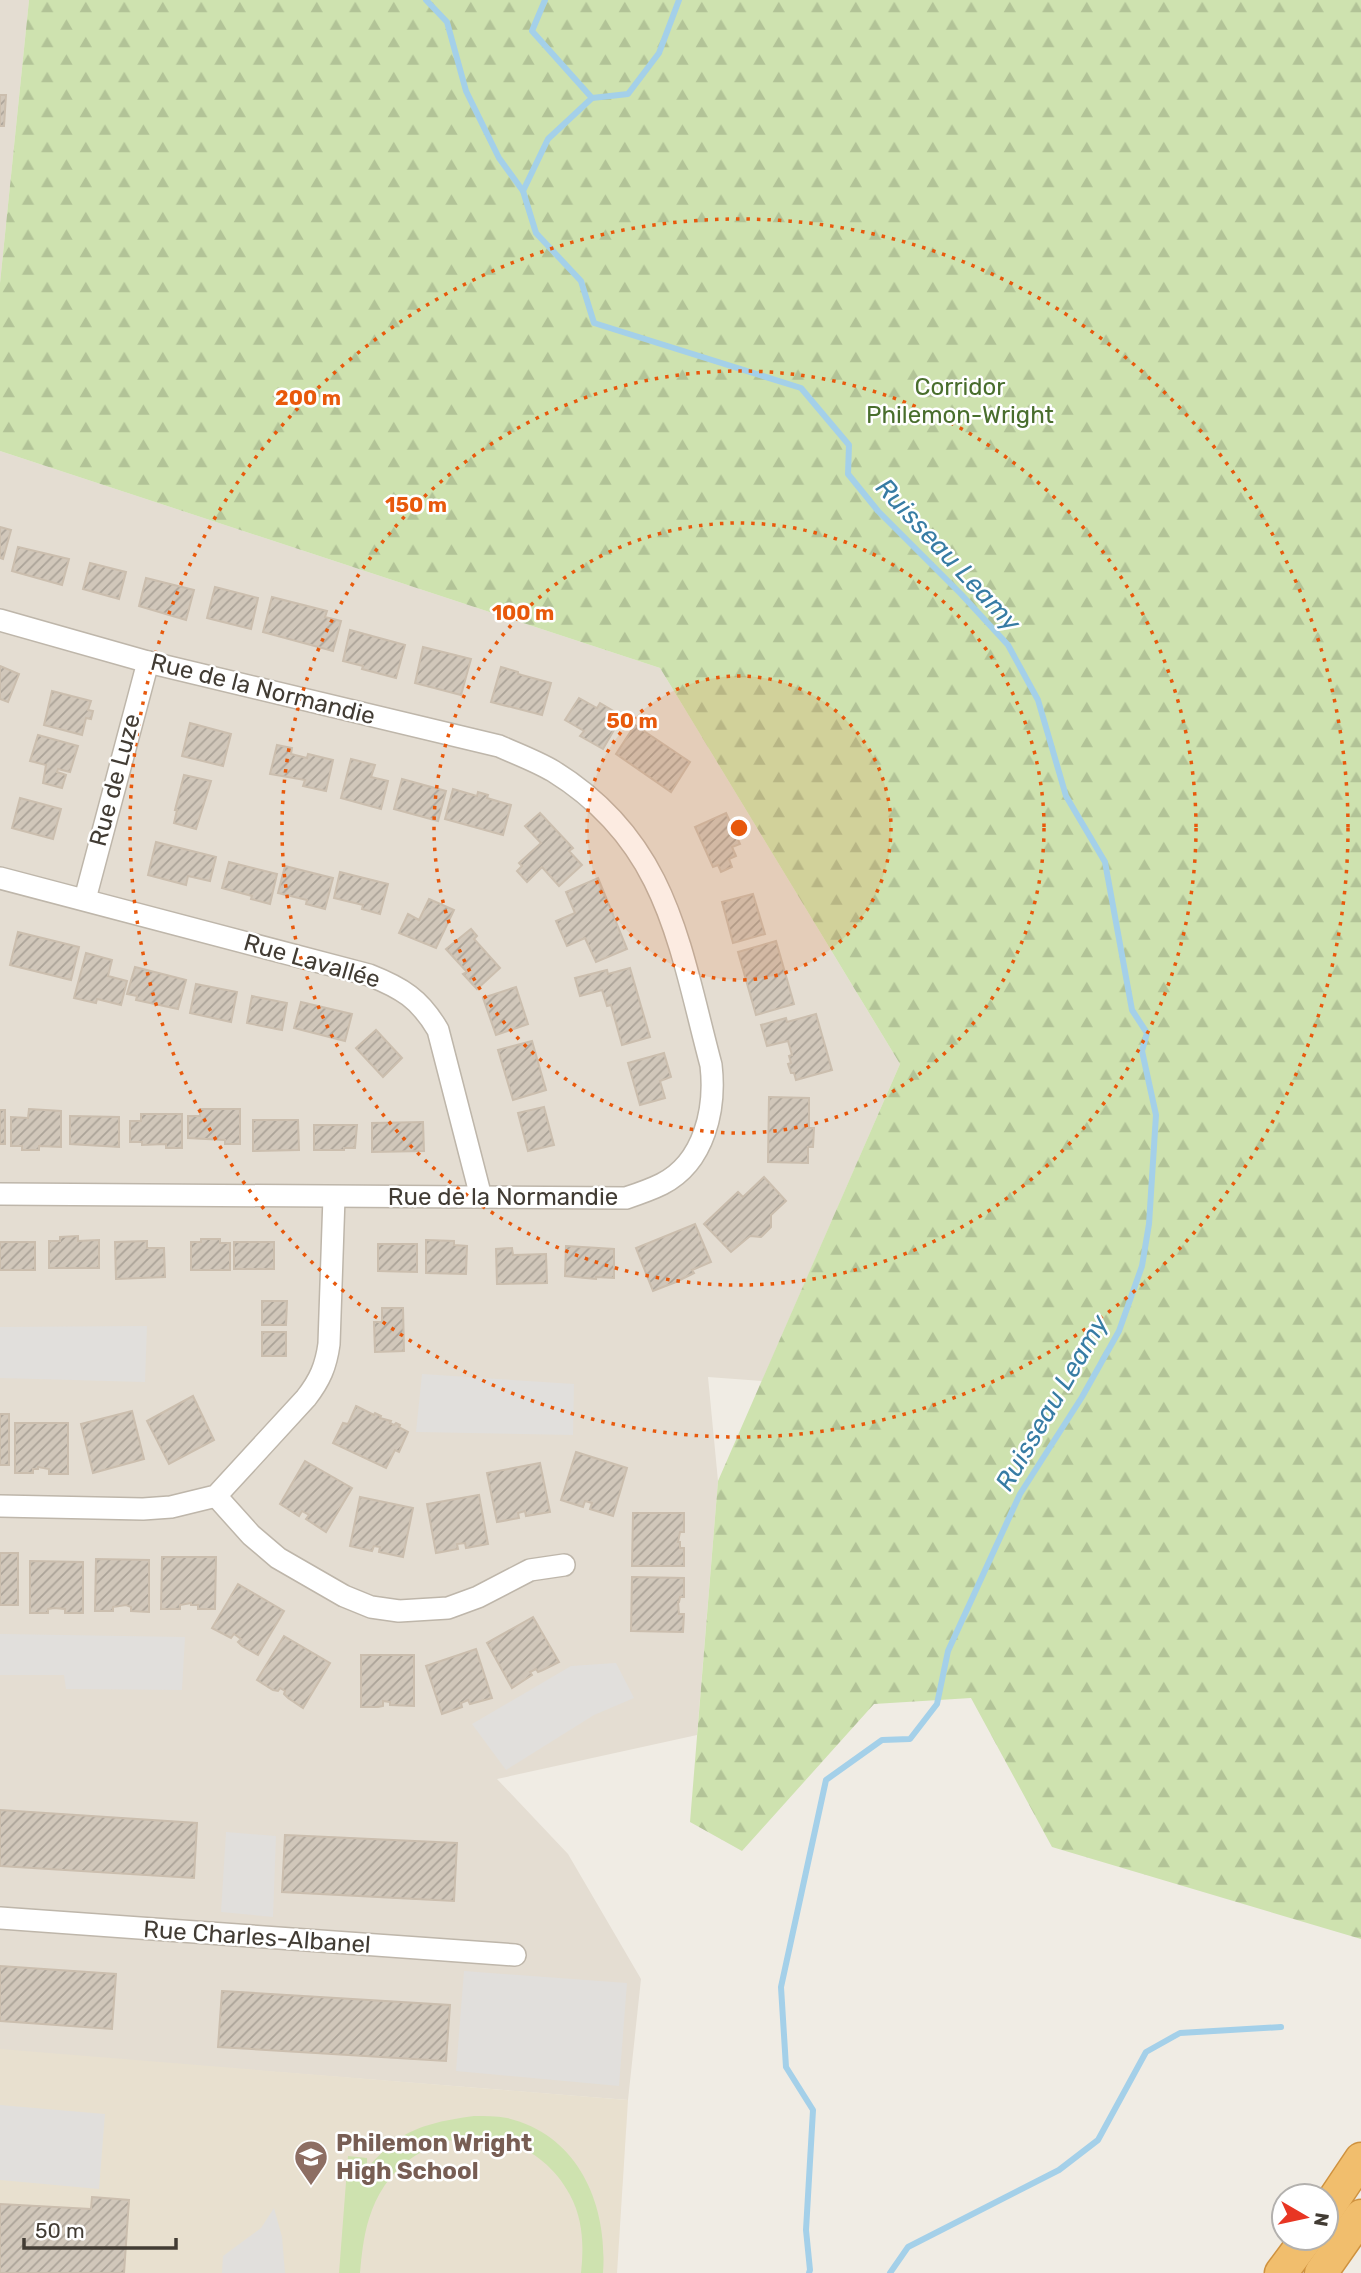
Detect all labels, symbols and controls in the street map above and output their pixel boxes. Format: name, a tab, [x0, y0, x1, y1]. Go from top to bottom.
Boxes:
park label: Corridor Philemon-Wright	[866, 373, 1054, 429]
text: 200 m	[275, 385, 341, 410]
water label: Ruisseau Leamy	[869, 472, 1027, 638]
text: 150 m	[385, 492, 447, 517]
text: 100 m	[492, 600, 554, 625]
street label: Rue de la Normandie	[148, 648, 378, 730]
text: 50 m	[606, 708, 658, 733]
street label: Rue de Luze	[84, 711, 146, 849]
centre of rings	[727, 816, 751, 840]
street label: Rue Lavallée	[241, 928, 383, 994]
street label: Rue de la Normandie	[388, 1183, 618, 1211]
water label: Ruisseau Leamy	[989, 1309, 1115, 1497]
street label: Rue Charles-Albanel	[142, 1915, 372, 1959]
place label: Philemon Wright High School	[336, 2129, 532, 2185]
school or university icon: Philemon Wright High School	[292, 2138, 330, 2187]
north arrow	[1270, 2182, 1340, 2252]
scale bar	[24, 2206, 177, 2250]
text: N	[1309, 2211, 1334, 2228]
text: 50 m	[35, 2218, 85, 2243]

